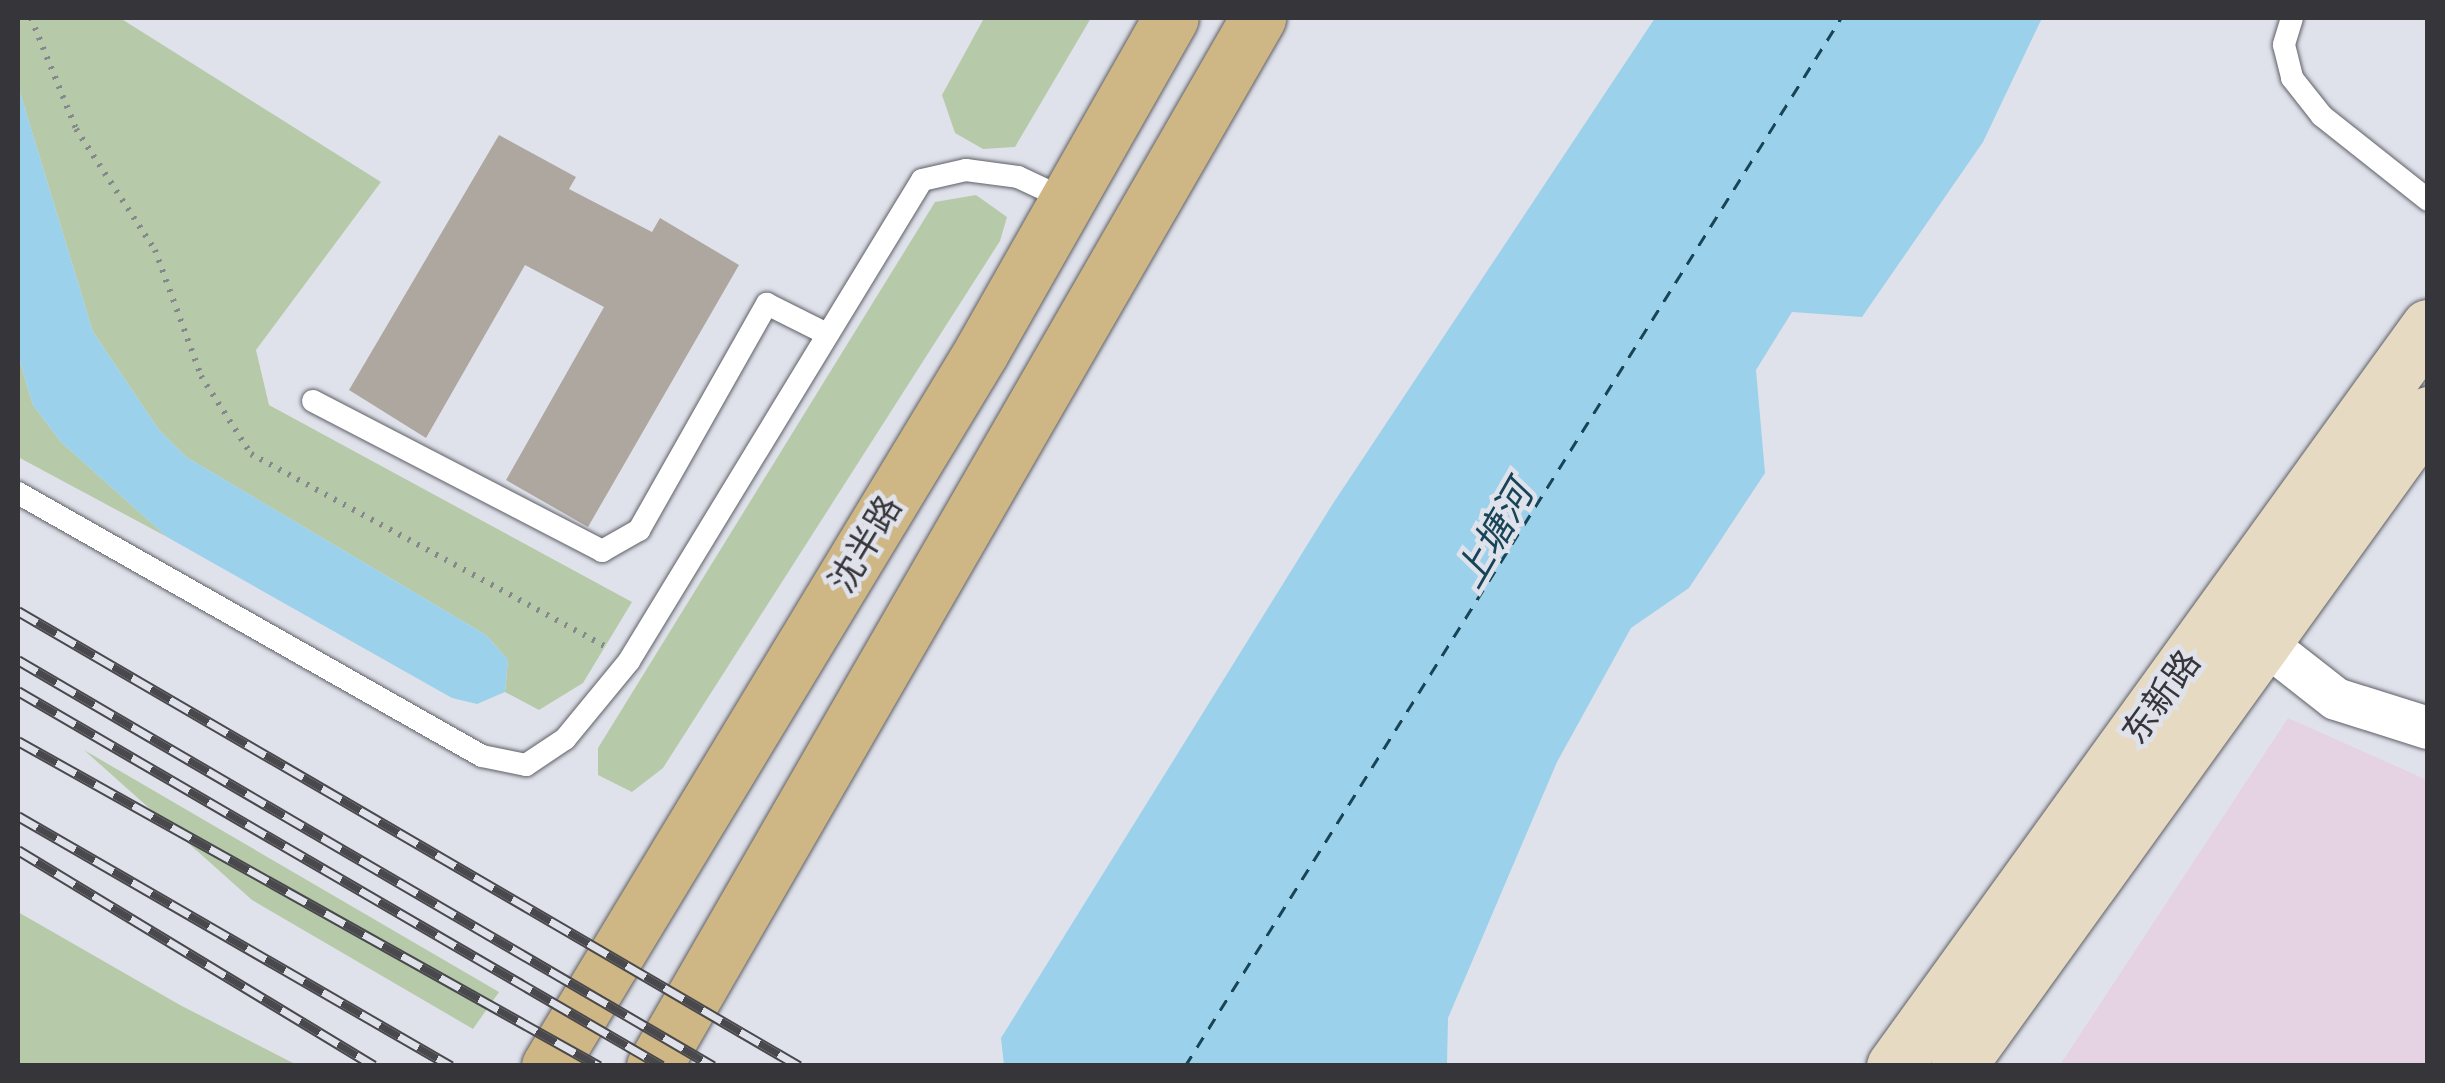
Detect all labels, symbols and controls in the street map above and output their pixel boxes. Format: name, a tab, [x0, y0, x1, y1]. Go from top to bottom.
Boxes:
water label: 上塘河	[1447, 474, 1543, 596]
street label: 沈半路	[820, 488, 910, 600]
street label: 东新路	[2113, 642, 2209, 752]

